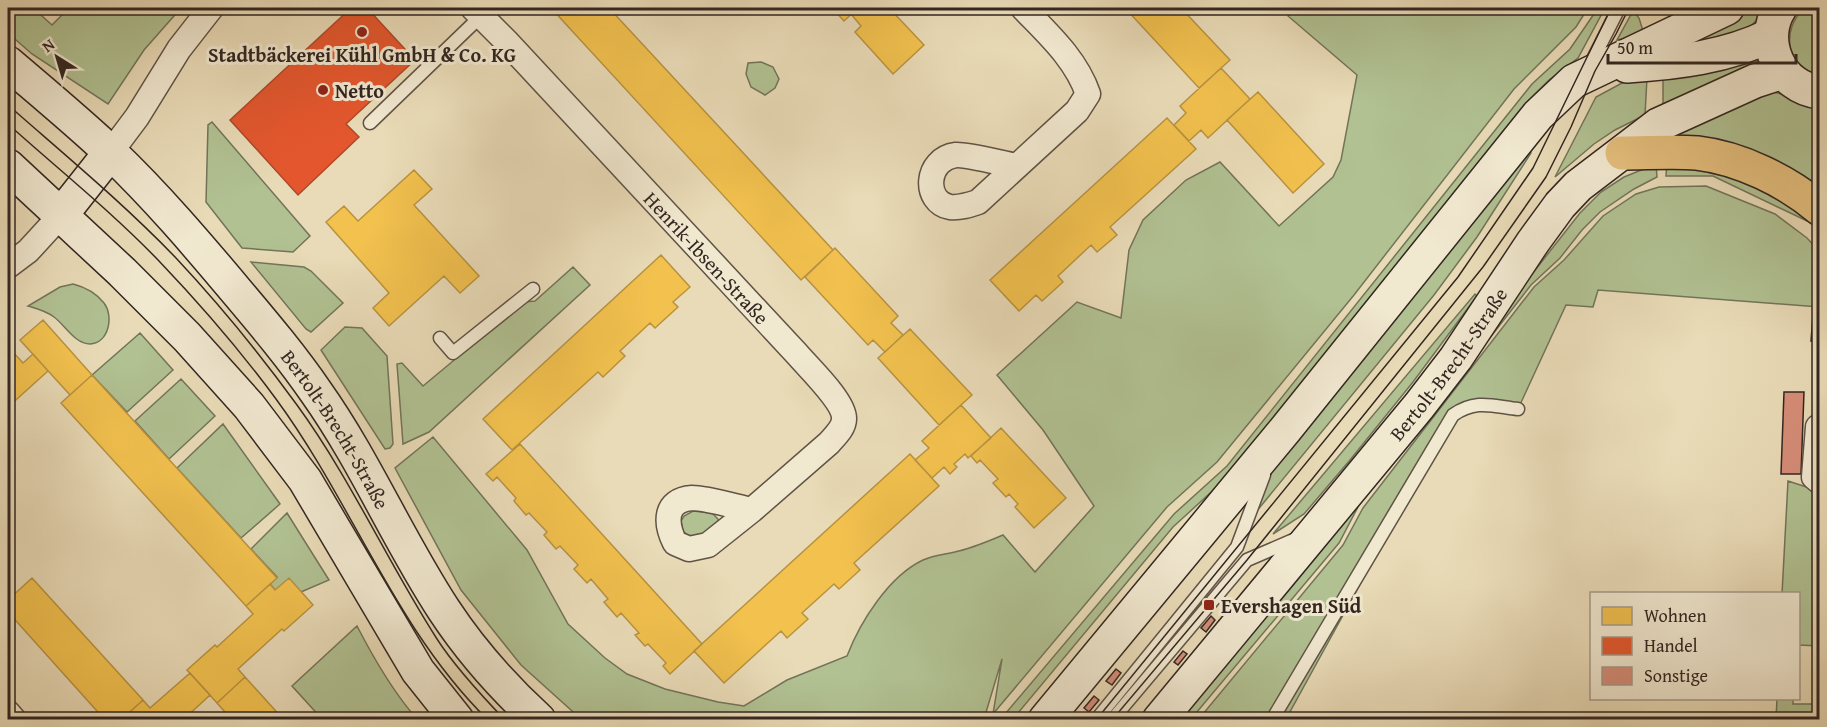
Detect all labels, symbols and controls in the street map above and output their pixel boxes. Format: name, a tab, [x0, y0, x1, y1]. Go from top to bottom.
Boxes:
marker: Stadtbäckerei Kühl GmbH & Co. KG	[355, 25, 369, 39]
north arrow	[27, 27, 87, 87]
scale bar	[1608, 27, 1796, 65]
text: N	[36, 32, 60, 58]
text: 50 m	[1617, 34, 1653, 61]
place label: Stadtbäckerei Kühl GmbH & Co. KG	[208, 40, 516, 69]
place label: Netto	[335, 76, 384, 105]
marker: Netto	[316, 83, 330, 97]
street label: Henrik-Ibsen-Straße	[638, 184, 776, 330]
street label: Bertolt-Brecht-Straße	[1382, 281, 1514, 446]
street label: Bertolt-Brecht-Straße	[275, 343, 397, 514]
place label: Evershagen Süd	[1221, 591, 1362, 620]
legend	[1590, 592, 1800, 700]
marker: Evershagen Süd	[1202, 598, 1216, 612]
text: Wohnen	[1644, 602, 1707, 629]
text: Handel	[1644, 632, 1698, 659]
text: Sonstige	[1644, 662, 1708, 689]

